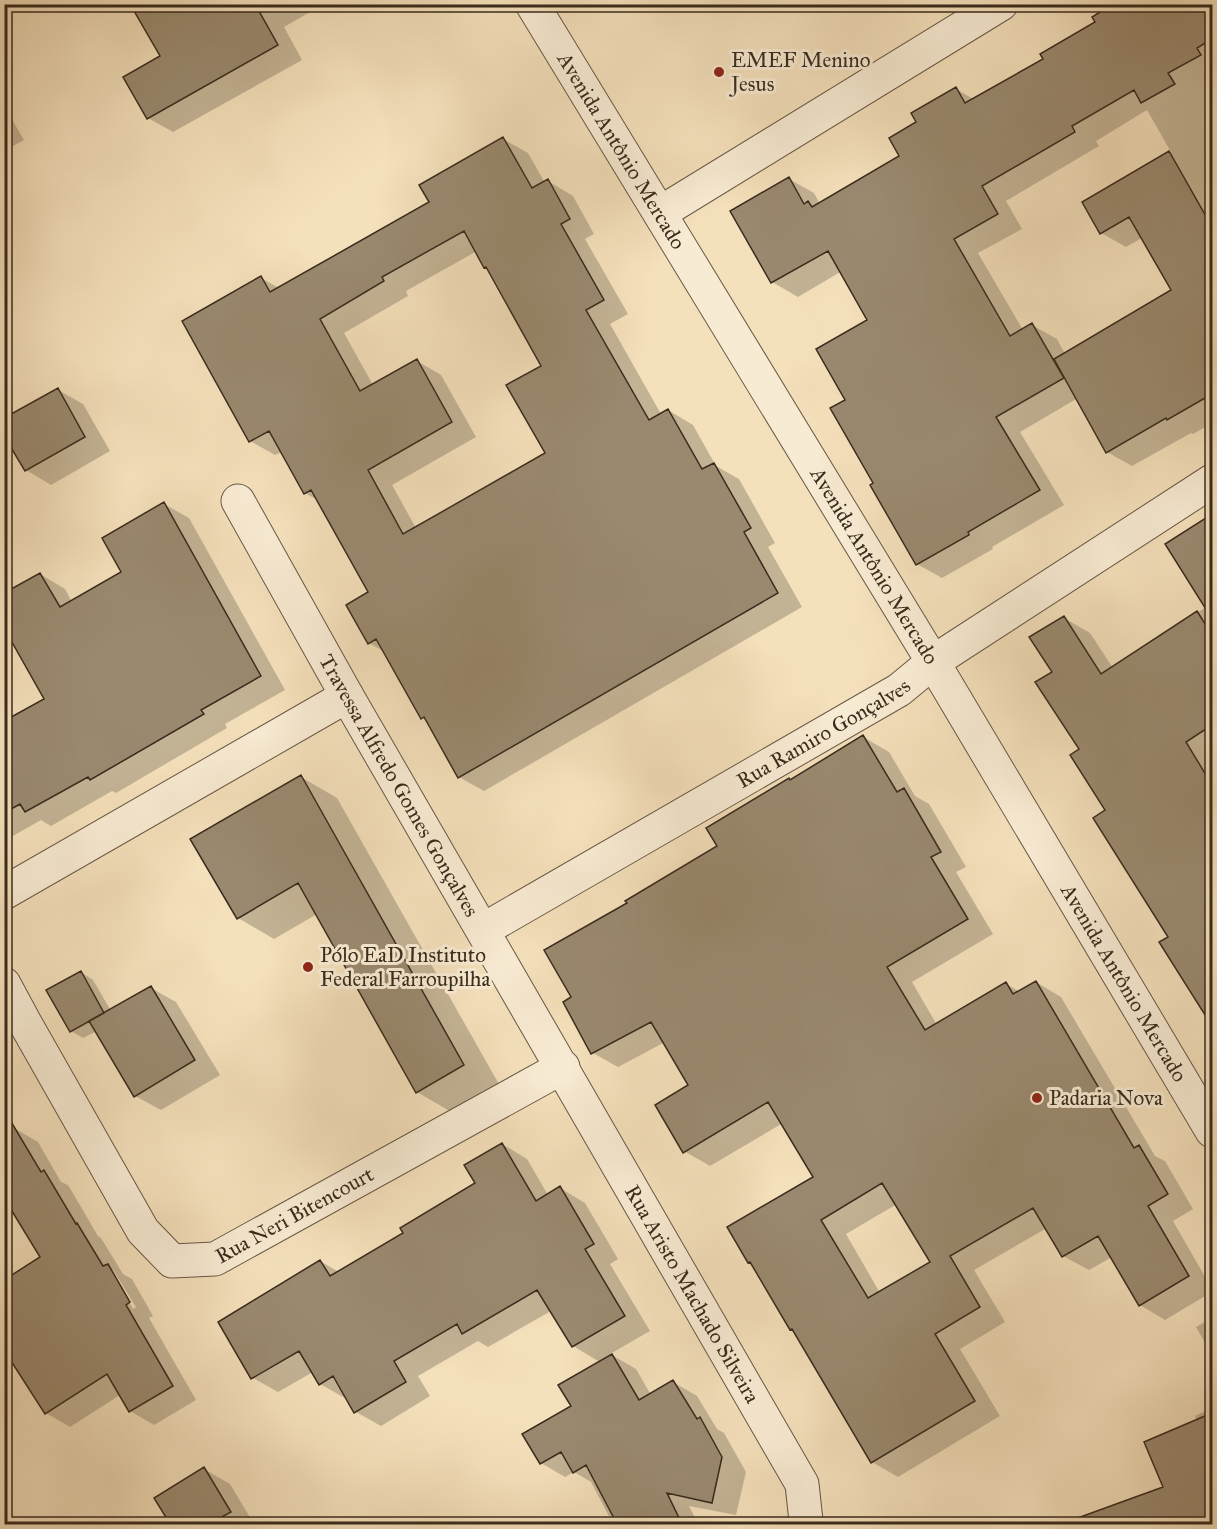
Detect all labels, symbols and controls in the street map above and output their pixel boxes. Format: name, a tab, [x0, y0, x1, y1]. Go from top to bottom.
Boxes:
street label: Avenida Antônio Mercado	[551, 47, 692, 254]
place label: EMEF Menino Jesus	[729, 47, 871, 97]
marker: EMEF Menino Jesus	[712, 65, 726, 79]
street label: Avenida Antônio Mercado	[804, 462, 944, 669]
street label: Travessa Alfredo Gomes Gonçalves	[313, 650, 485, 921]
street label: Rua Ramiro Gonçalves	[732, 673, 916, 794]
street label: Avenida Antônio Mercado	[1054, 878, 1193, 1087]
place label: Pólo EaD Instituto Federal Farroupilha	[320, 942, 491, 992]
marker: Pólo EaD Instituto Federal Farroupilha	[301, 960, 315, 974]
place label: Padaria Nova	[1049, 1085, 1163, 1111]
marker: Padaria Nova	[1030, 1091, 1044, 1105]
street label: Rua Neri Bitencourt	[211, 1161, 379, 1269]
street label: Rua Aristo Machado Silveira	[619, 1180, 766, 1408]

